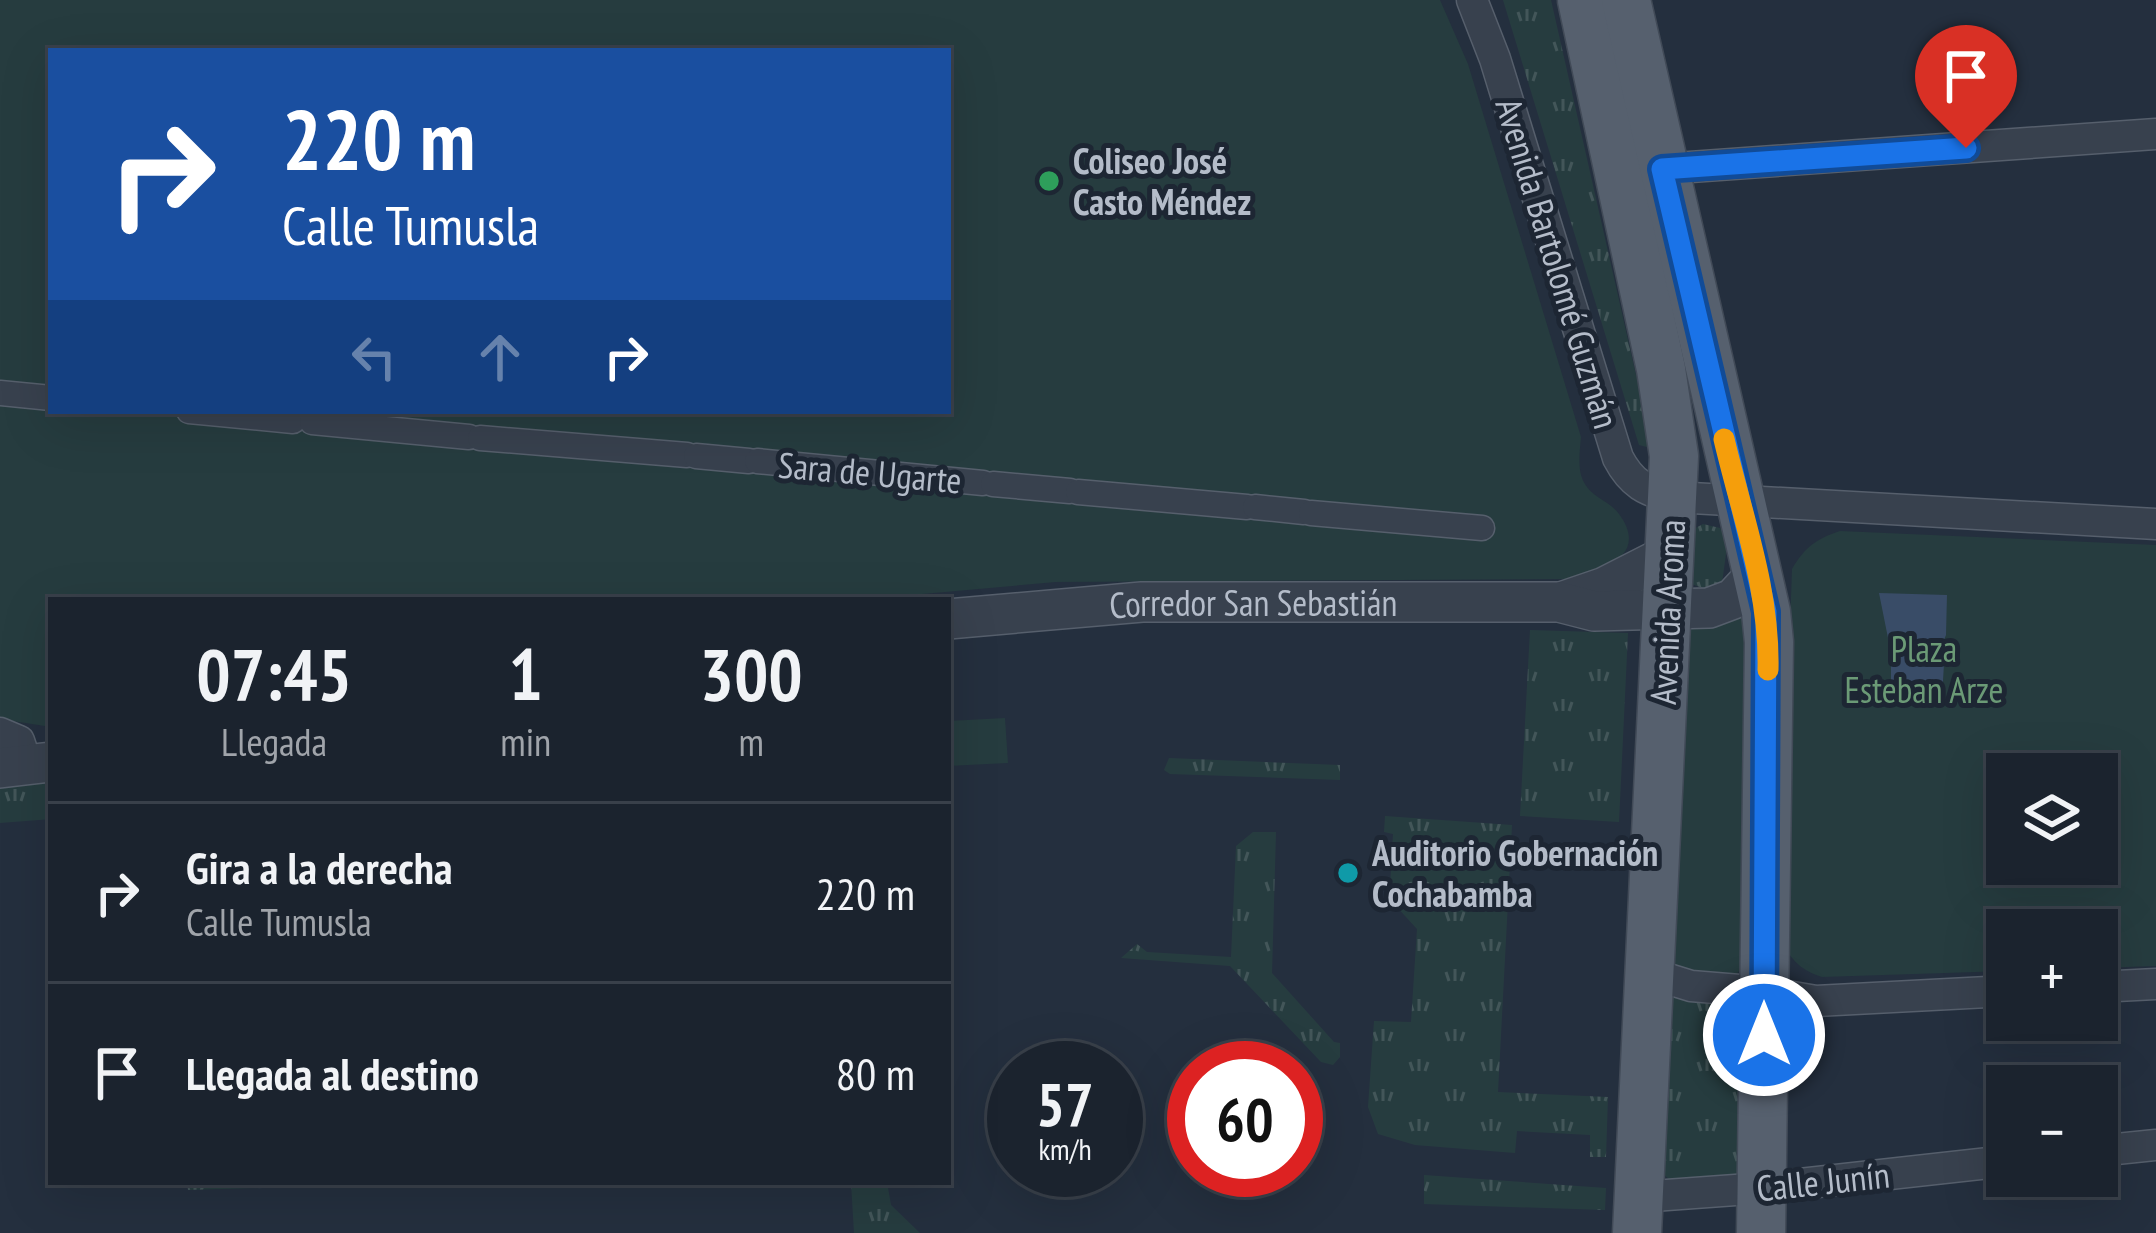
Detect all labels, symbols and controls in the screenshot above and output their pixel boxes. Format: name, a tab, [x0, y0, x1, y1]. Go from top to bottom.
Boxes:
pin	[1915, 25, 2017, 148]
icon: arrive	[1933, 43, 1999, 109]
text: 220 m	[282, 84, 475, 193]
street label: Avenida Bartolomé Guzmán	[1485, 92, 1631, 434]
icon: right	[84, 96, 240, 252]
place label: Coliseo José Casto Méndez	[1073, 137, 1251, 225]
marker: Coliseo José Casto Méndez	[1036, 168, 1062, 194]
text: Calle Tumusla	[282, 190, 539, 260]
icon: left	[341, 324, 407, 390]
icon: ahead	[467, 324, 533, 390]
icon: right	[593, 324, 659, 390]
street label: Sara de Ugarte	[776, 441, 964, 503]
street label: Avenida Aroma	[1639, 518, 1695, 706]
street label: Corredor San Sebastián	[1107, 579, 1397, 628]
park label: Plaza Esteban Arze	[1845, 625, 2003, 713]
text: 07:45	[196, 627, 352, 720]
text: 1	[509, 627, 543, 720]
text: 300	[699, 627, 803, 720]
text: Llegada	[221, 716, 327, 767]
text: min	[500, 716, 551, 767]
text: m	[738, 716, 764, 767]
map controls	[1986, 753, 2118, 1197]
button: layers	[1986, 753, 2118, 885]
place label: Auditorio Gobernación Cochabamba	[1371, 829, 1658, 917]
text: Gira a la derecha	[186, 838, 453, 896]
icon: right	[84, 860, 150, 926]
marker: Auditorio Gobernación Cochabamba	[1335, 860, 1361, 886]
text: 220 m	[815, 864, 915, 922]
text: Calle Tumusla	[186, 896, 372, 947]
button: +	[1986, 909, 2118, 1041]
position arrow	[1701, 972, 1827, 1098]
icon: arrive	[84, 1040, 150, 1106]
speed limit sign: 60	[1167, 1041, 1323, 1197]
text: Llegada al destino	[186, 1044, 479, 1102]
text: 80 m	[836, 1044, 915, 1102]
text: 57	[1036, 1065, 1094, 1143]
button: −	[1986, 1065, 2118, 1197]
text: km/h	[1038, 1129, 1092, 1168]
street label: Calle Junín	[1754, 1151, 1892, 1211]

